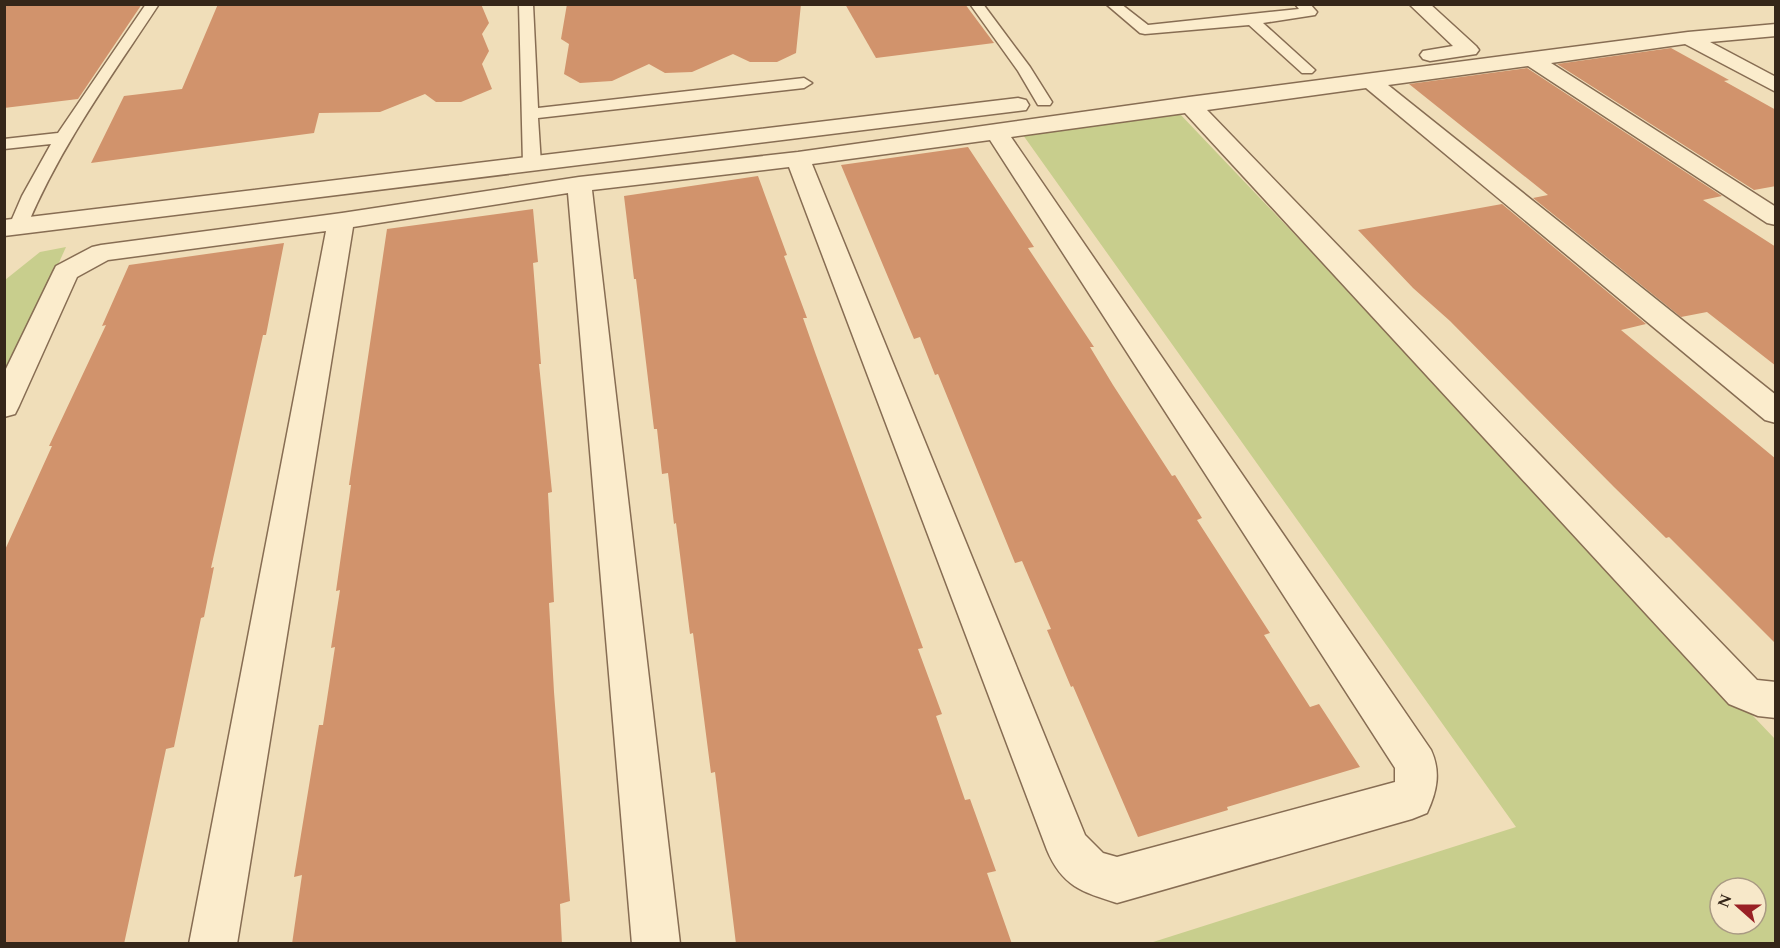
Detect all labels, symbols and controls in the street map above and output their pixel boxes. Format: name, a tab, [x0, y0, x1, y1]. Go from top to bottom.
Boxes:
north arrow	[1708, 876, 1768, 936]
text: N	[1711, 891, 1738, 911]

